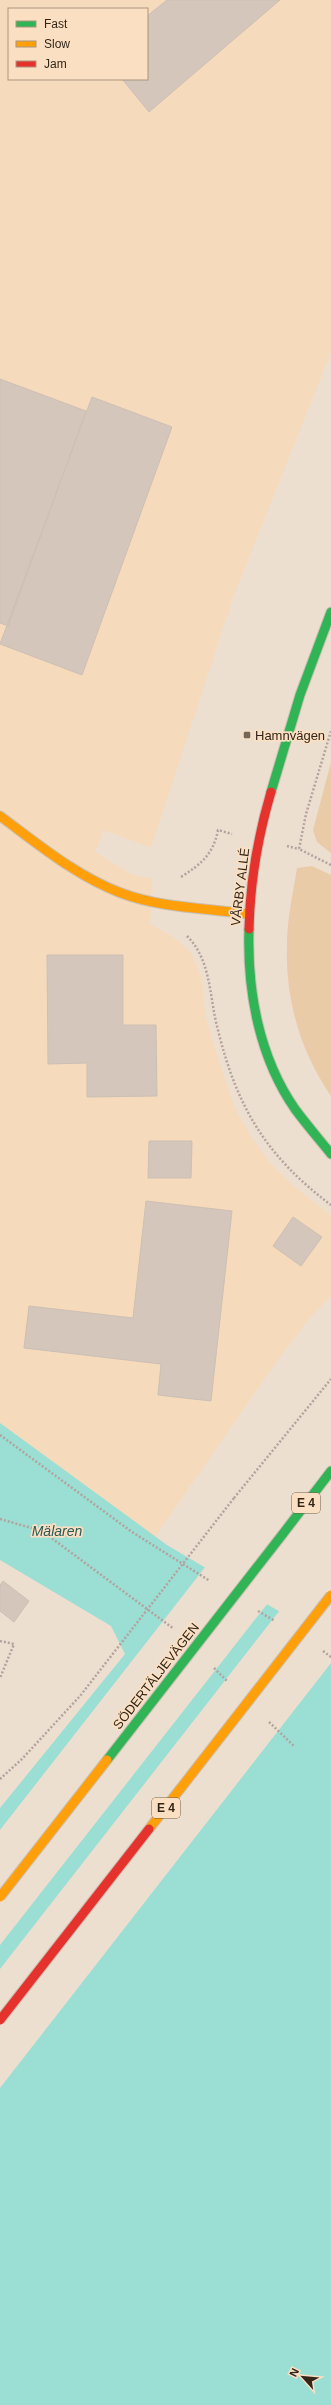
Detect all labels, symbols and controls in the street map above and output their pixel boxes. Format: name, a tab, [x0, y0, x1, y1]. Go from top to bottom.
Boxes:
legend	[8, 8, 148, 80]
text: Fast	[44, 17, 68, 31]
text: Slow	[44, 37, 70, 51]
text: Jam	[44, 57, 67, 71]
place label: Hamnvägen	[255, 728, 325, 743]
marker: Hamnvägen	[242, 730, 252, 740]
street label: VÅRBY ALLÉ	[228, 847, 252, 927]
road number: E 4	[292, 1493, 320, 1513]
water label: Mälaren	[32, 1523, 82, 1539]
street label: SÖDERTÄLJEVÄGEN	[110, 1620, 202, 1732]
road number: E 4	[152, 1798, 180, 1818]
north arrow	[283, 2357, 323, 2397]
text: N	[287, 2366, 301, 2379]

